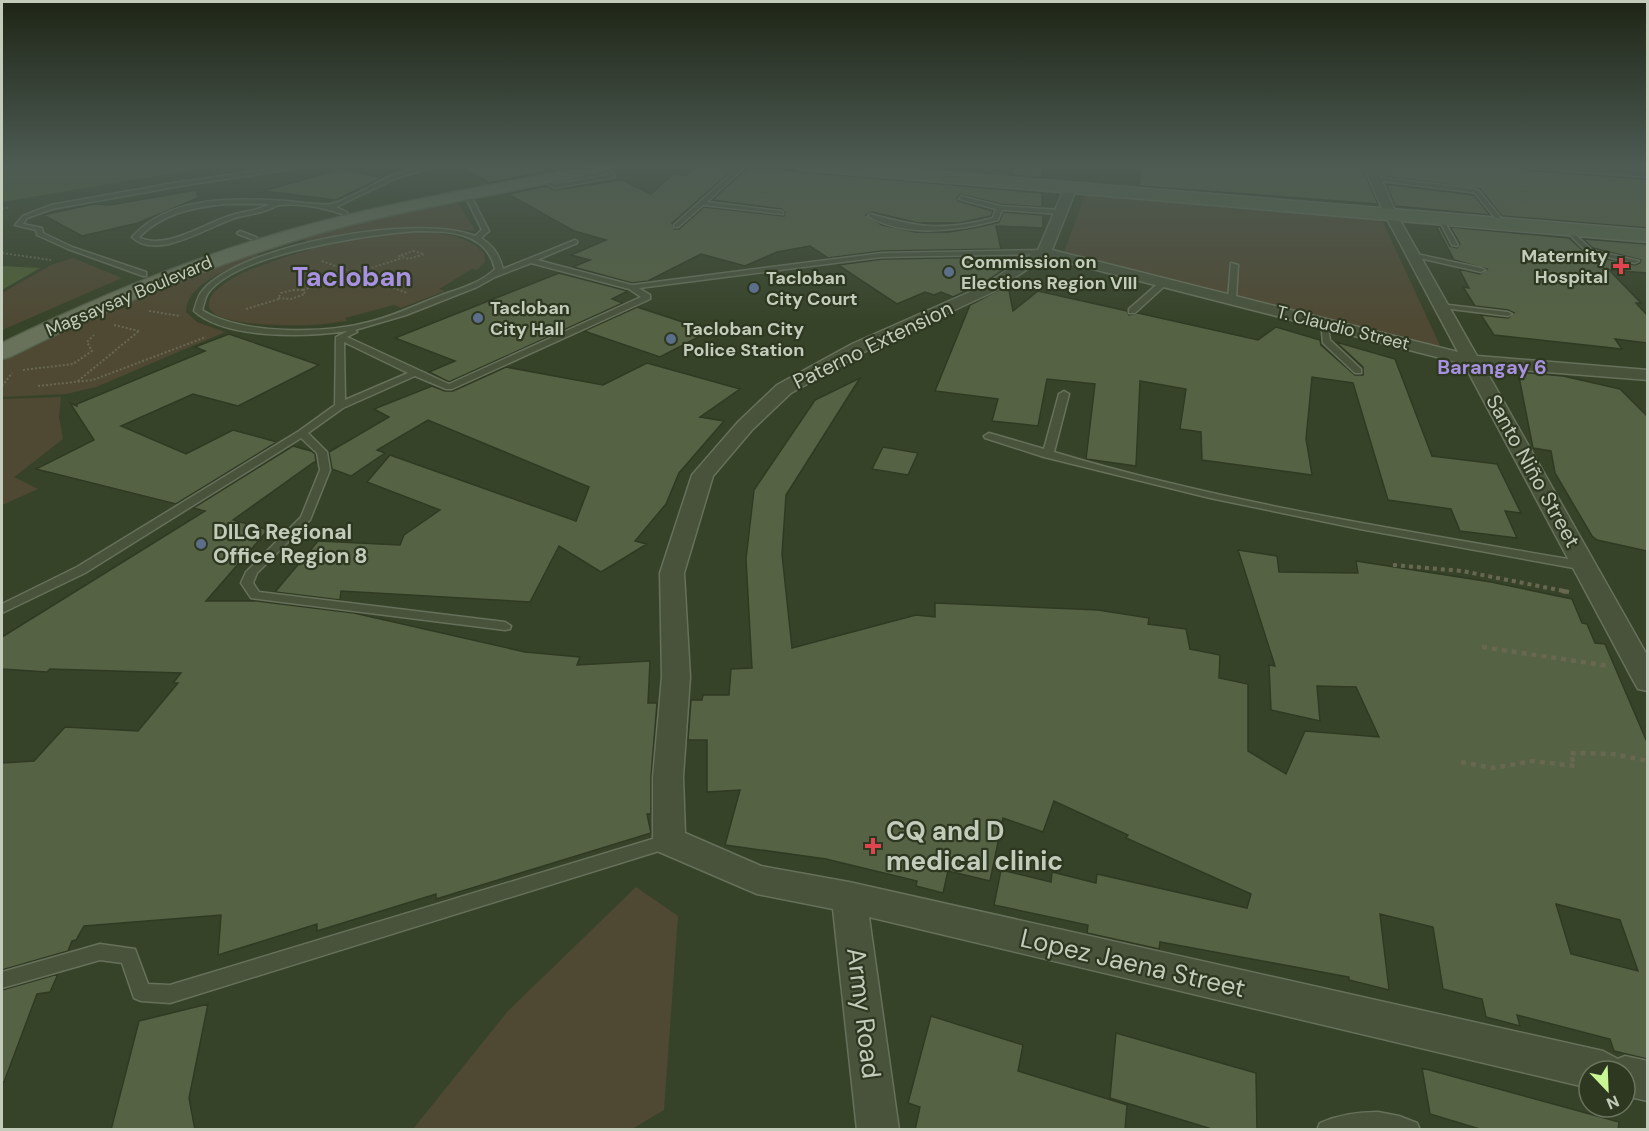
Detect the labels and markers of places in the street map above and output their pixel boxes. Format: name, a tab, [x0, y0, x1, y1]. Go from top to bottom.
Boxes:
place label: Maternity Hospital	[1521, 244, 1608, 289]
place label: Commission on Elections Region VIII	[961, 250, 1137, 295]
marker: Maternity Hospital	[1612, 257, 1630, 275]
marker: Commission on Elections Region VIII	[942, 265, 956, 279]
place label: Tacloban City Court	[766, 266, 858, 311]
marker: Tacloban City Court	[747, 281, 761, 295]
place label: Tacloban City Hall	[490, 296, 570, 341]
marker: Tacloban City Hall	[471, 311, 485, 325]
place label: Tacloban City Police Station	[683, 317, 804, 362]
marker: Tacloban City Police Station	[664, 332, 678, 346]
place label: DILG Regional Office Region 8	[213, 518, 368, 570]
marker: DILG Regional Office Region 8	[194, 537, 208, 551]
place label: CQ and D medical clinic	[886, 814, 1063, 878]
marker: CQ and D medical clinic	[864, 837, 882, 855]

